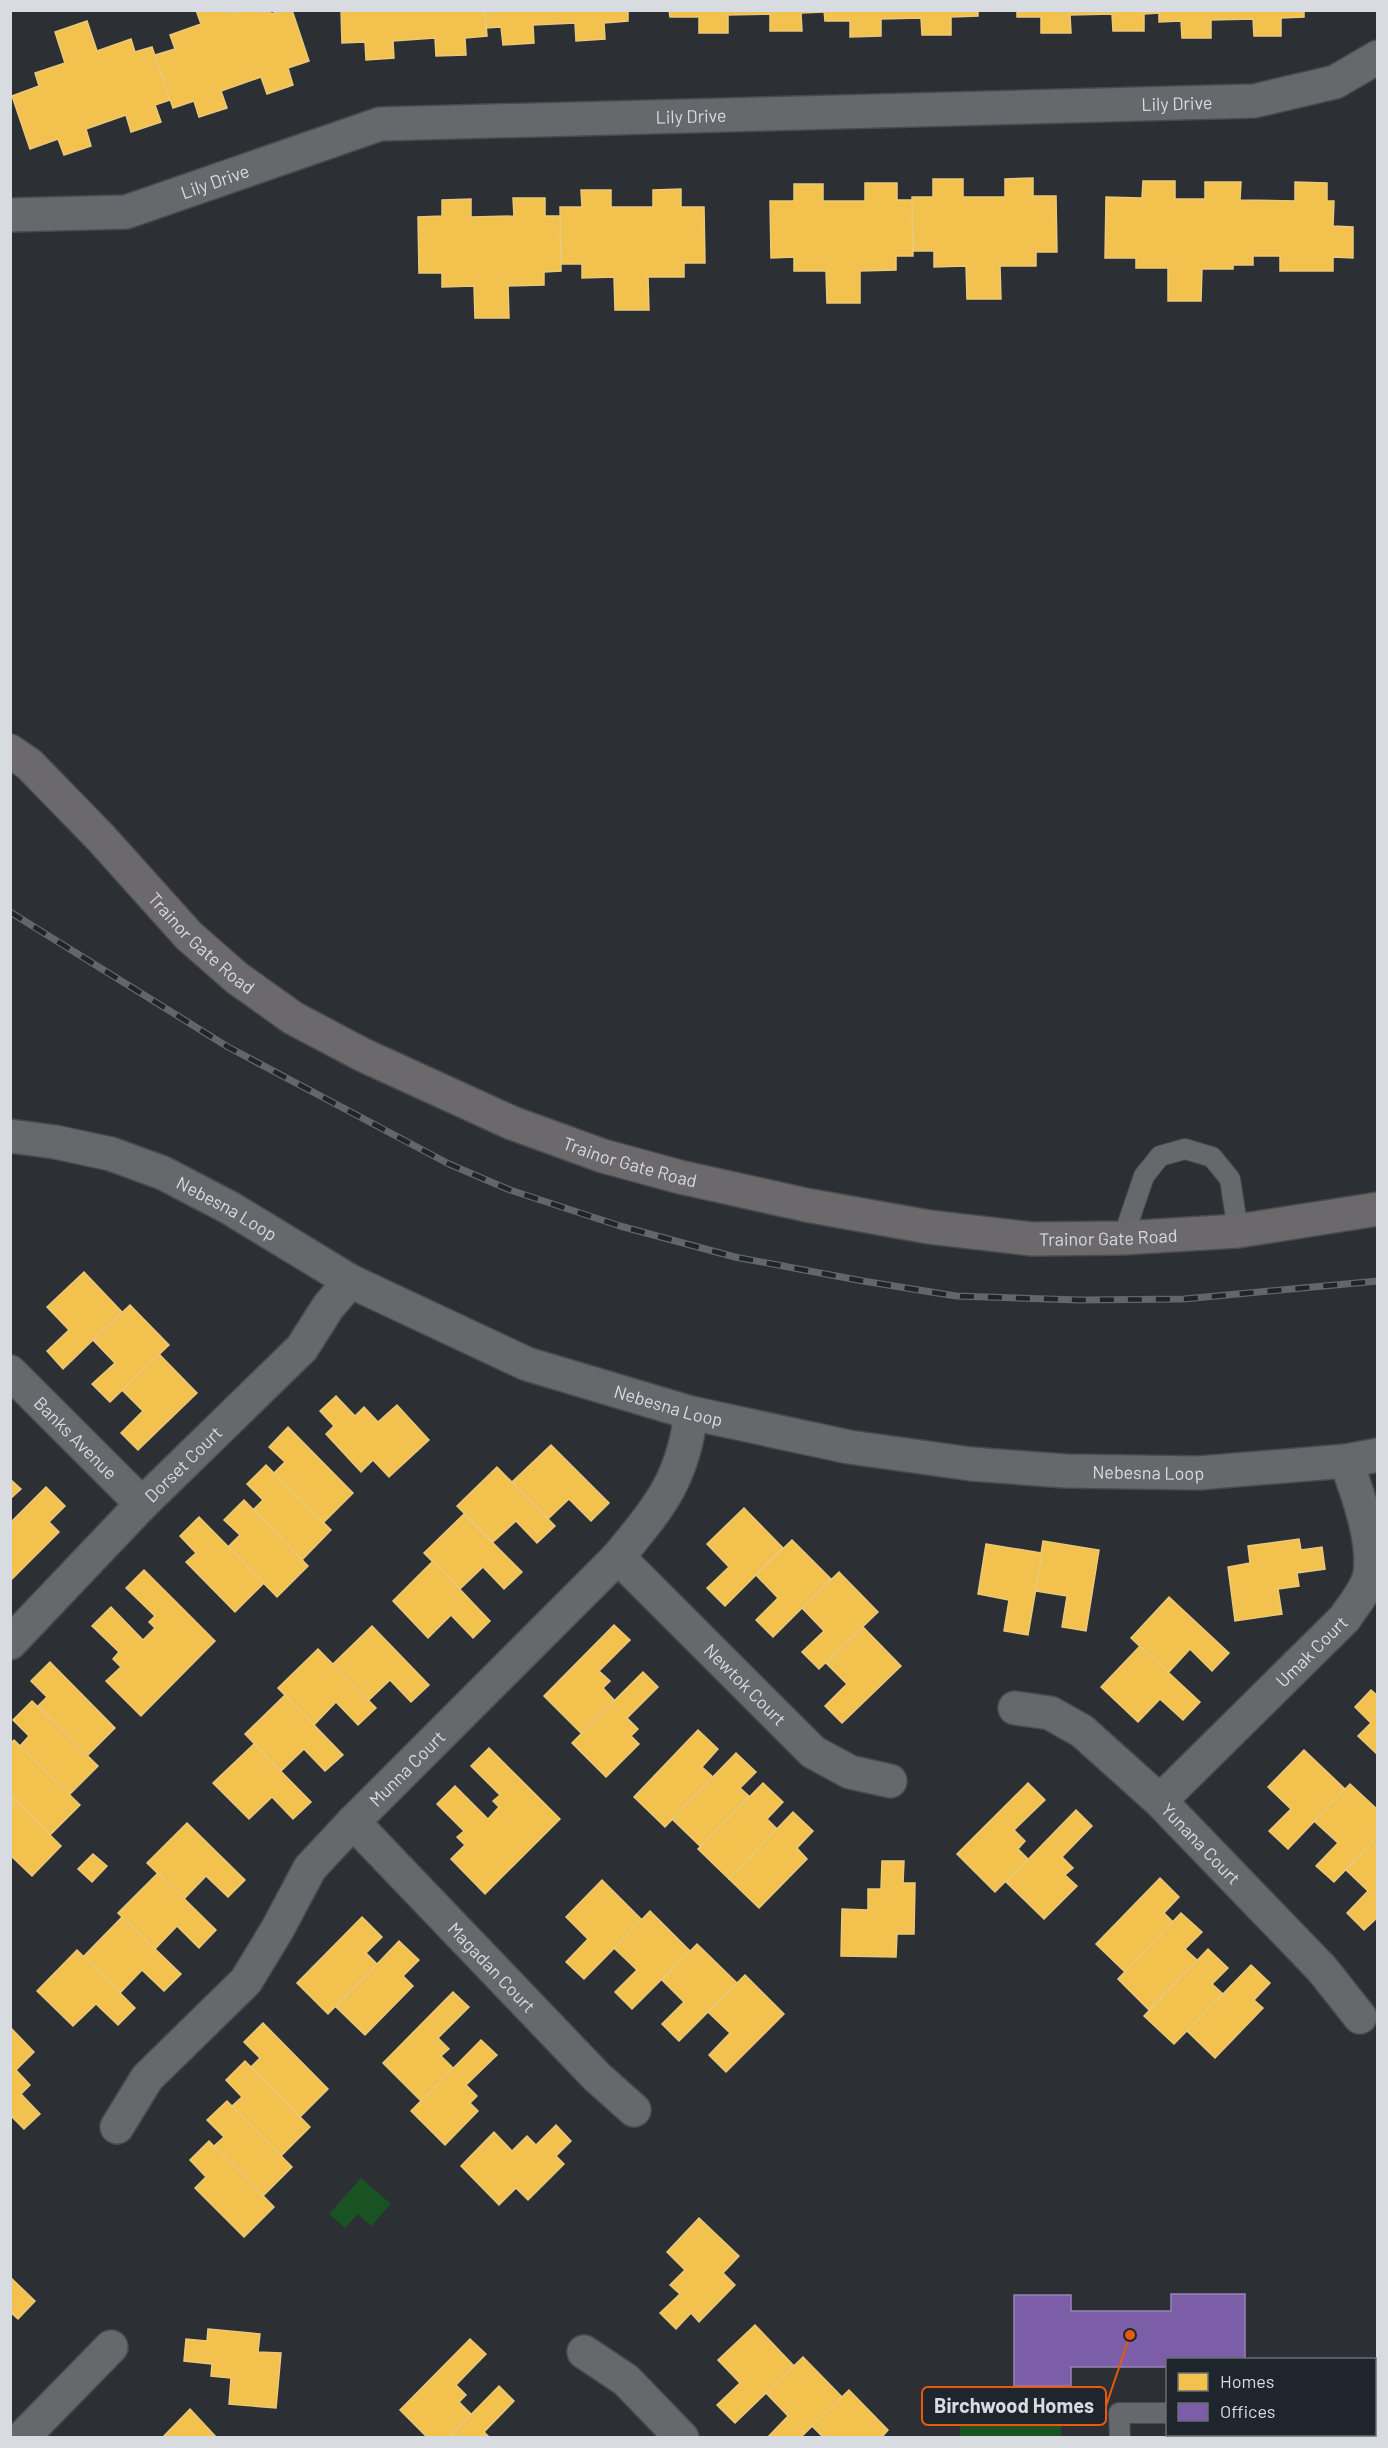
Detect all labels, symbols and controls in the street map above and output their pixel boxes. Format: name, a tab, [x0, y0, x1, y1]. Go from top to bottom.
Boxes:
street label: Lily Drive	[1141, 91, 1213, 115]
street label: Lily Drive	[655, 104, 727, 128]
street label: Lily Drive	[178, 159, 252, 203]
street label: Trainor Gate Road	[144, 888, 259, 998]
street label: Trainor Gate Road	[560, 1131, 699, 1191]
street label: Nebesna Loop	[173, 1171, 281, 1245]
street label: Trainor Gate Road	[1039, 1224, 1178, 1250]
street label: Nebesna Loop	[611, 1380, 725, 1431]
street label: Banks Avenue	[30, 1392, 122, 1484]
street label: Dorset Court	[140, 1421, 226, 1507]
street label: Nebesna Loop	[1092, 1460, 1205, 1484]
street label: Umak Court	[1271, 1611, 1352, 1691]
street label: Newtok Court	[700, 1639, 791, 1730]
street label: Munna Court	[364, 1726, 449, 1811]
street label: Yunana Court	[1157, 1798, 1245, 1889]
street label: Magadan Court	[444, 1917, 540, 2017]
legend	[1166, 2358, 1376, 2436]
text: Homes	[1220, 2370, 1274, 2392]
callout: Birchwood Homes	[922, 2387, 1106, 2425]
text: Birchwood Homes	[934, 2393, 1094, 2417]
text: Offices	[1220, 2400, 1276, 2422]

